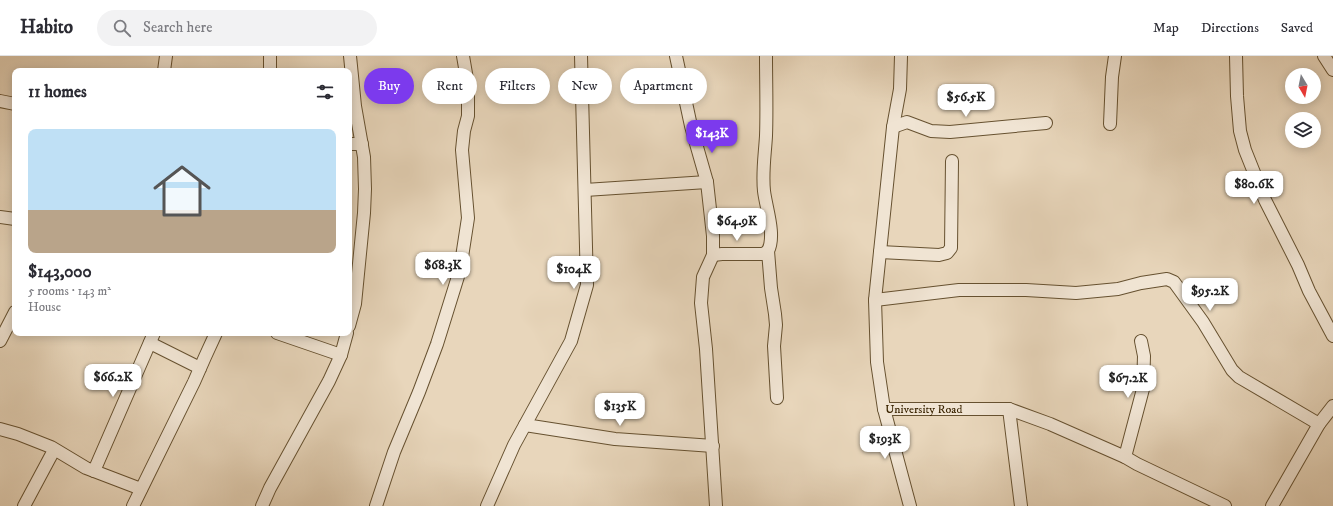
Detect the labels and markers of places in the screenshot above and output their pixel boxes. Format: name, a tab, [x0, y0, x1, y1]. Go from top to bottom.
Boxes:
pin: $56.5K	[933, 84, 999, 118]
pin: $143K	[684, 120, 740, 154]
pin: $80.6K	[1221, 171, 1287, 205]
pin: $64.9K	[704, 208, 770, 242]
pin: $68.3K	[410, 252, 476, 286]
pin: $104K	[546, 256, 602, 290]
pin: $95.2K	[1177, 278, 1243, 312]
pin: $66.2K	[80, 364, 146, 398]
pin: $67.2K	[1095, 365, 1161, 399]
pin: $135K	[592, 393, 648, 427]
pin: $193K	[857, 426, 913, 460]

